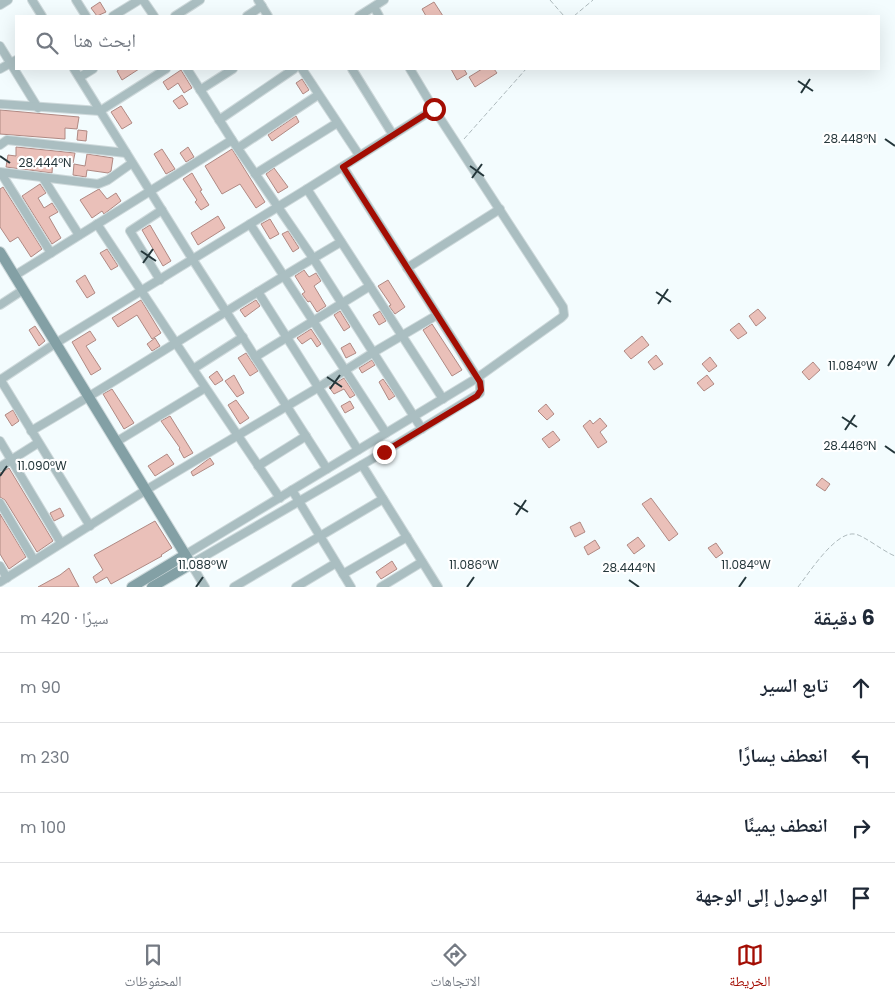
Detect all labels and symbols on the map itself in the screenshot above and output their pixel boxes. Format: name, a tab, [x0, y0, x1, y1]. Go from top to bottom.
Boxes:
route start	[423, 98, 446, 121]
text: 28.448°N	[823, 130, 877, 147]
text: 28.444°N	[19, 154, 72, 171]
text: 11.084°W	[828, 357, 878, 374]
text: 28.446°N	[823, 437, 877, 454]
route end	[373, 441, 396, 464]
text: 11.090°W	[17, 457, 67, 474]
text: 11.088°W	[178, 556, 228, 573]
text: 11.086°W	[449, 556, 499, 573]
text: 11.084°W	[721, 556, 771, 573]
text: 28.444°N	[603, 559, 656, 576]

